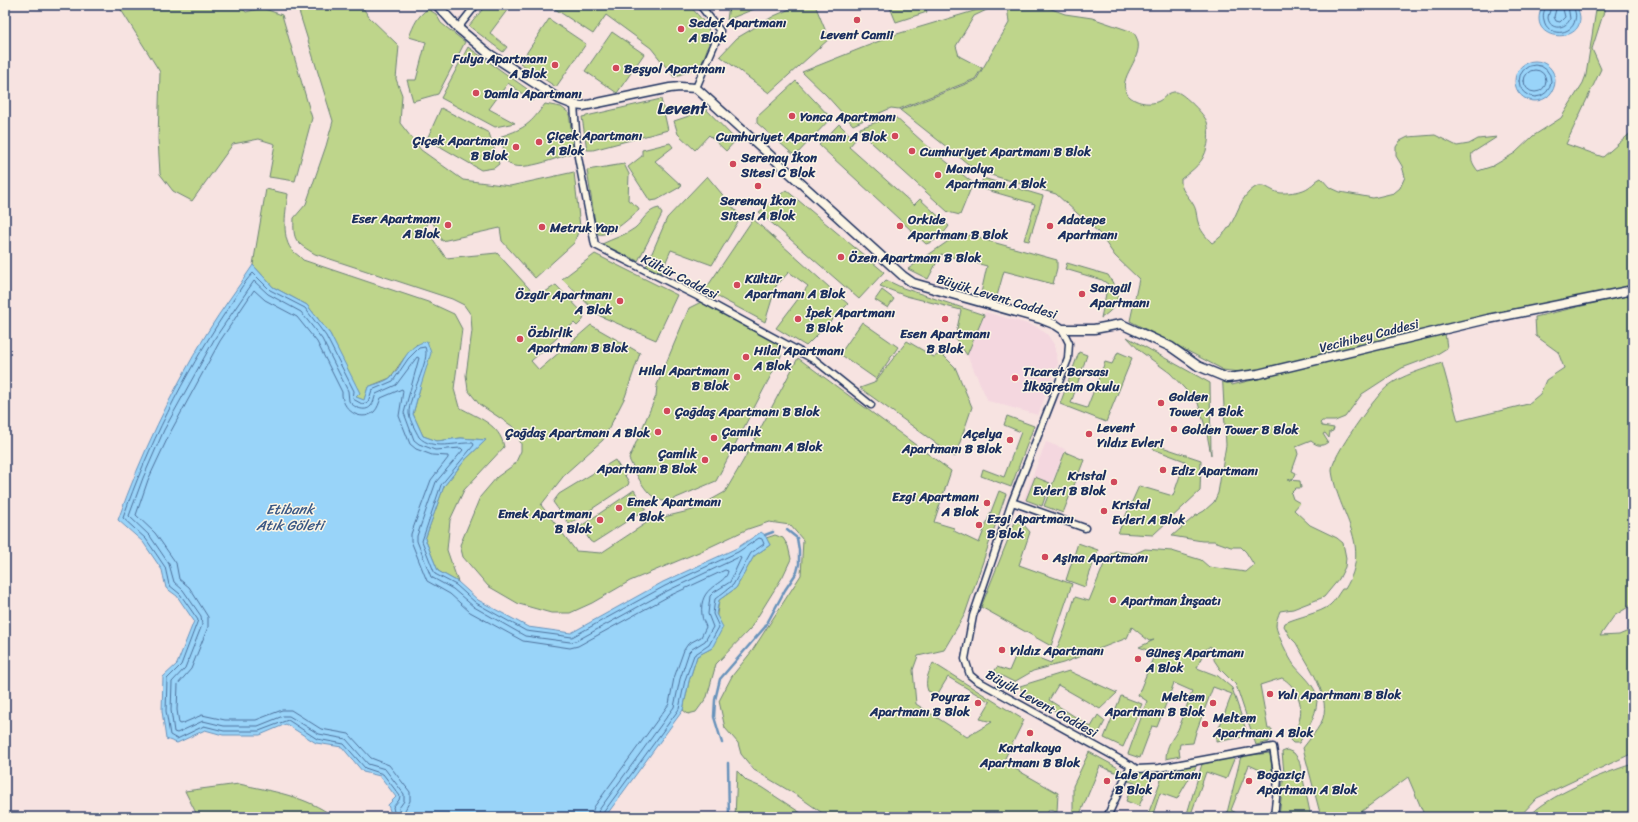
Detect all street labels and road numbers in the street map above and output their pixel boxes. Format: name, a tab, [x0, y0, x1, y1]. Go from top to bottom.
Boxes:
street label: Kültür Caddesi	[637, 247, 723, 306]
street label: Büyük Levent Caddesi	[934, 267, 1060, 326]
street label: Vecihibey Caddesi	[1317, 312, 1422, 359]
street label: Büyük Levent Caddesi	[981, 663, 1102, 744]

